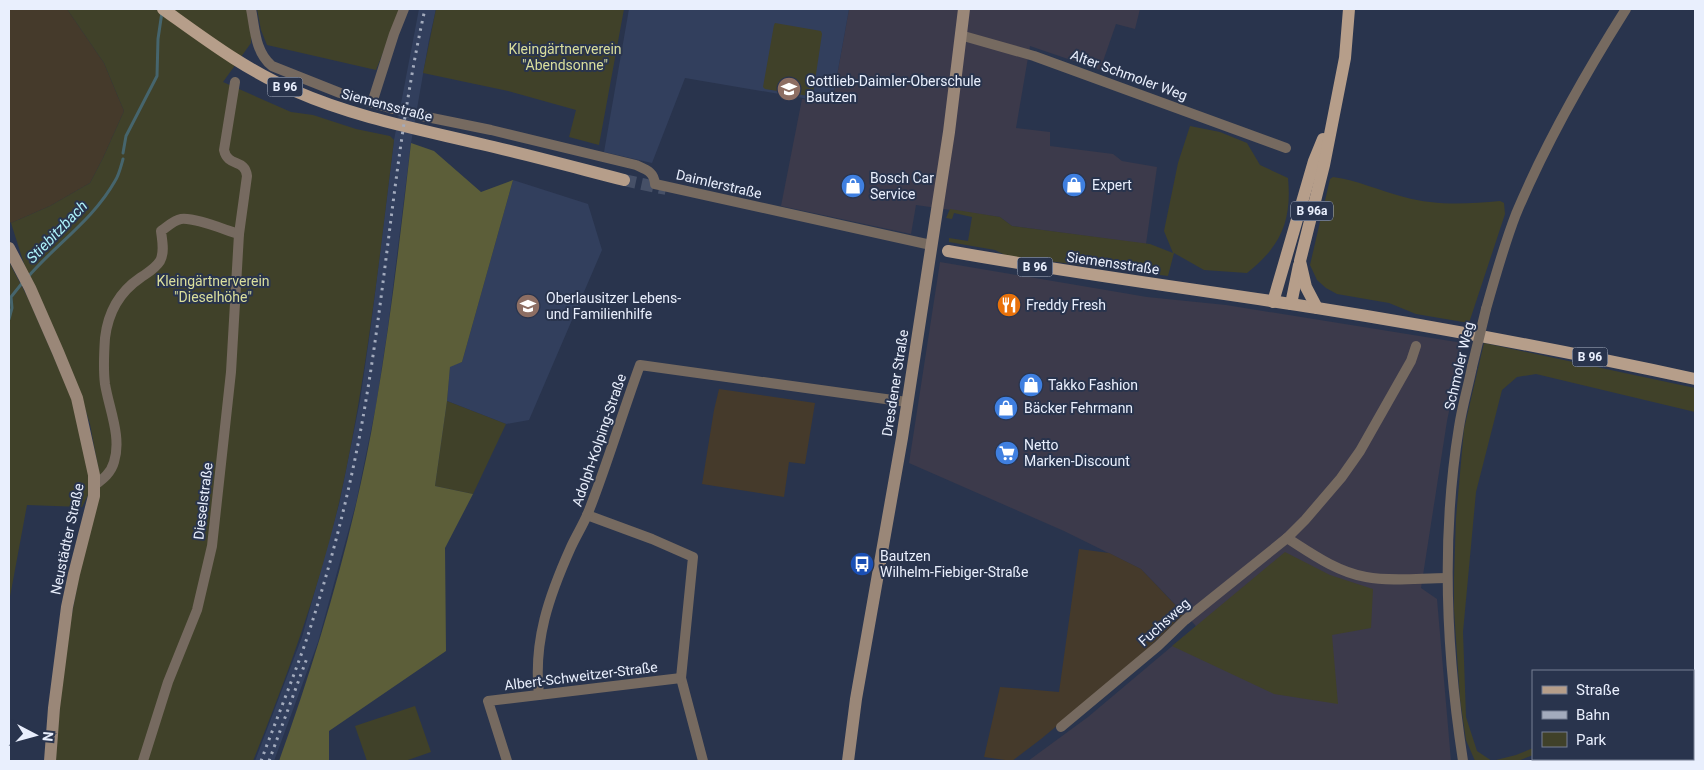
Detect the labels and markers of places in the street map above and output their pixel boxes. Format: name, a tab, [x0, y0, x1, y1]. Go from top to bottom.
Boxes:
place label: Gottlieb-Daimler-Oberschule Bautzen	[806, 73, 981, 105]
school or university icon: Gottlieb-Daimler-Oberschule Bautzen	[776, 76, 802, 102]
place label: Bosch Car Service	[870, 170, 934, 202]
shop icon: Expert	[1061, 172, 1087, 198]
shop icon: Bosch Car Service	[840, 173, 866, 199]
place label: Expert	[1092, 177, 1132, 193]
place label: Oberlausitzer Lebens- und Familienhilfe	[546, 290, 681, 322]
restaurant icon: Freddy Fresh	[996, 292, 1022, 318]
school or university icon: Oberlausitzer Lebens- und Familienhilfe	[515, 293, 541, 319]
place label: Freddy Fresh	[1026, 297, 1106, 313]
shop icon: Takko Fashion	[1018, 372, 1044, 398]
place label: Takko Fashion	[1048, 377, 1138, 393]
shop icon: Bäcker Fehrmann	[993, 395, 1019, 421]
place label: Bäcker Fehrmann	[1024, 400, 1133, 416]
place label: Netto Marken-Discount	[1024, 437, 1130, 469]
supermarket icon: Netto Marken-Discount	[994, 440, 1020, 466]
place label: Bautzen Wilhelm-Fiebiger-Straße	[880, 548, 1028, 580]
bus stop icon: Bautzen Wilhelm-Fiebiger-Straße	[849, 551, 875, 577]

